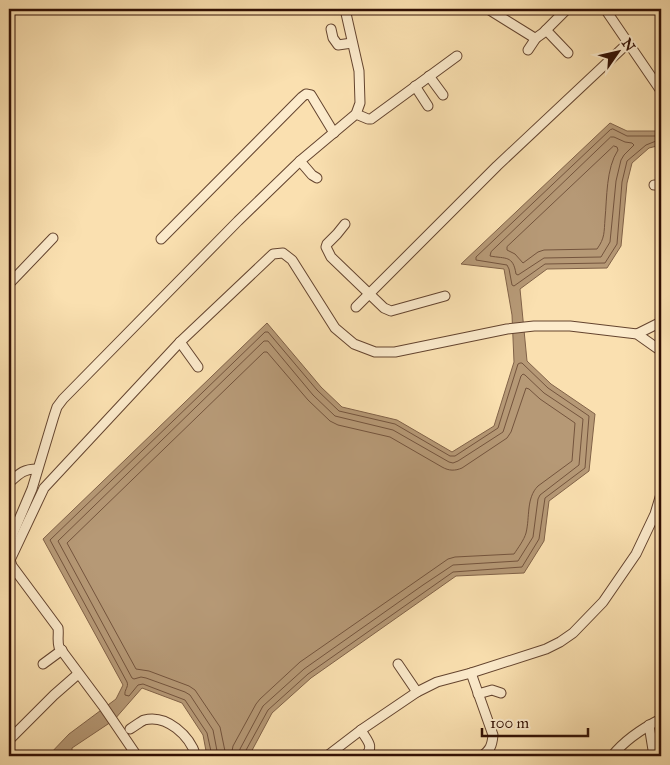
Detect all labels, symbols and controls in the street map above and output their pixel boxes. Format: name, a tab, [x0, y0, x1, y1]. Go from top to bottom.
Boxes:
north arrow	[592, 28, 642, 78]
text: N	[618, 35, 639, 55]
scale bar	[482, 705, 589, 737]
text: 100 m	[490, 714, 530, 732]

